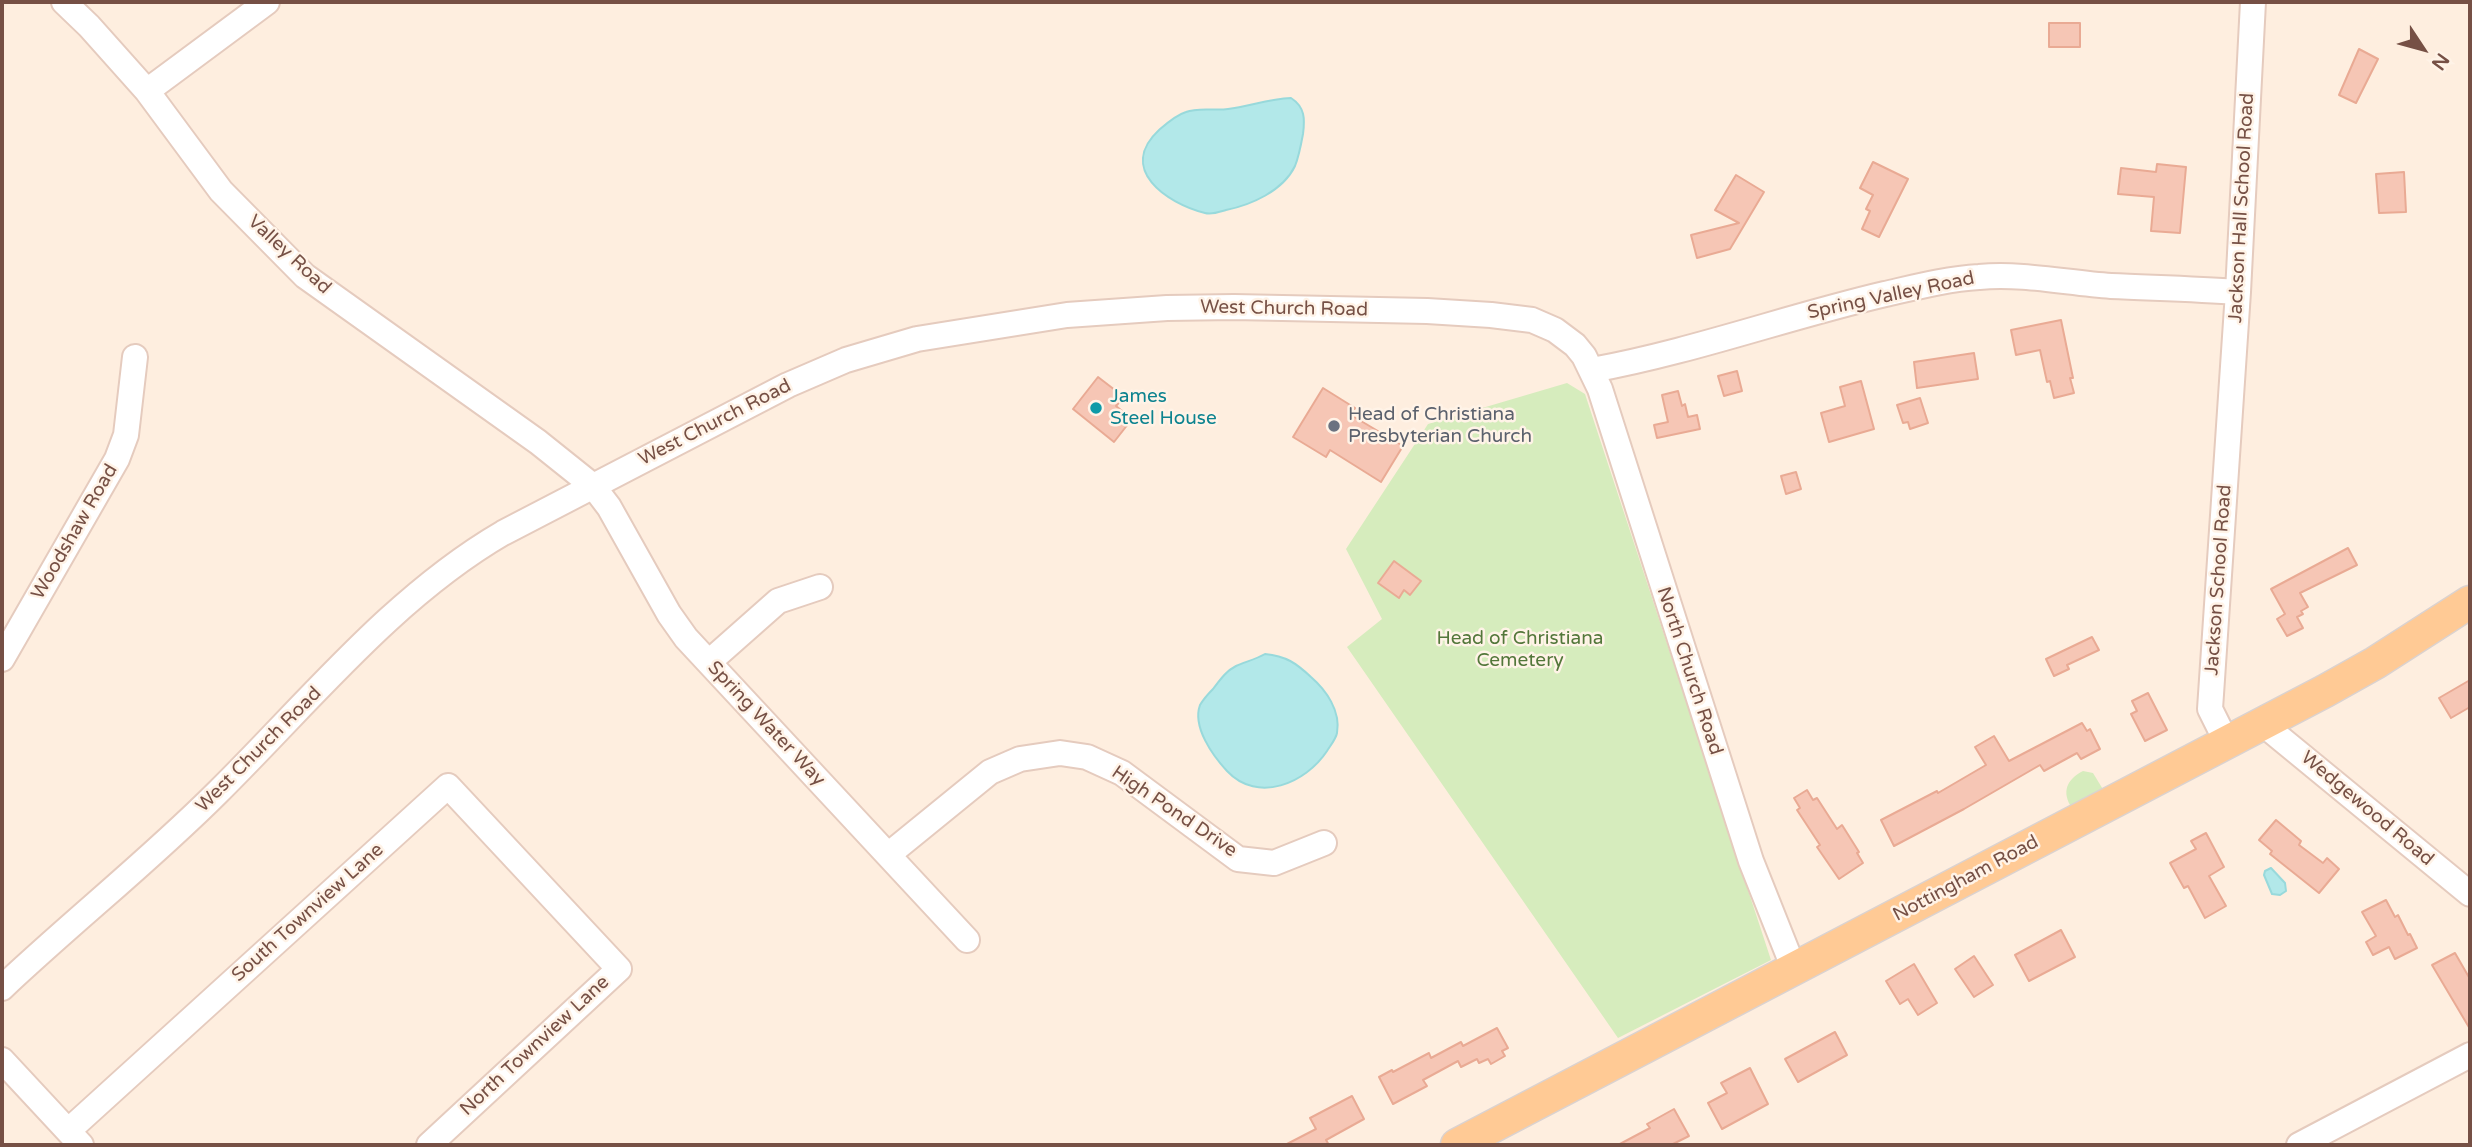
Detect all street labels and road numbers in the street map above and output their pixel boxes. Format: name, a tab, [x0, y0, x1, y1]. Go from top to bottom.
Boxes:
street label: Jackson Hall School Road	[2225, 92, 2259, 324]
street label: Valley Road	[243, 211, 335, 299]
street label: Spring Valley Road	[1806, 267, 1976, 325]
street label: West Church Road	[1200, 296, 1368, 322]
street label: West Church Road	[635, 375, 795, 471]
street label: Woodshaw Road	[27, 460, 123, 604]
street label: Jackson School Road	[2201, 484, 2237, 676]
street label: North Church Road	[1651, 584, 1727, 758]
street label: Spring Water Way	[702, 657, 830, 791]
street label: West Church Road	[192, 683, 326, 817]
street label: Wedgewood Road	[2296, 747, 2438, 871]
street label: High Pond Drive	[1107, 762, 1241, 862]
street label: Nottingham Road	[1889, 831, 2043, 927]
street label: South Townview Lane	[227, 839, 389, 987]
street label: North Townview Lane	[456, 971, 614, 1121]

